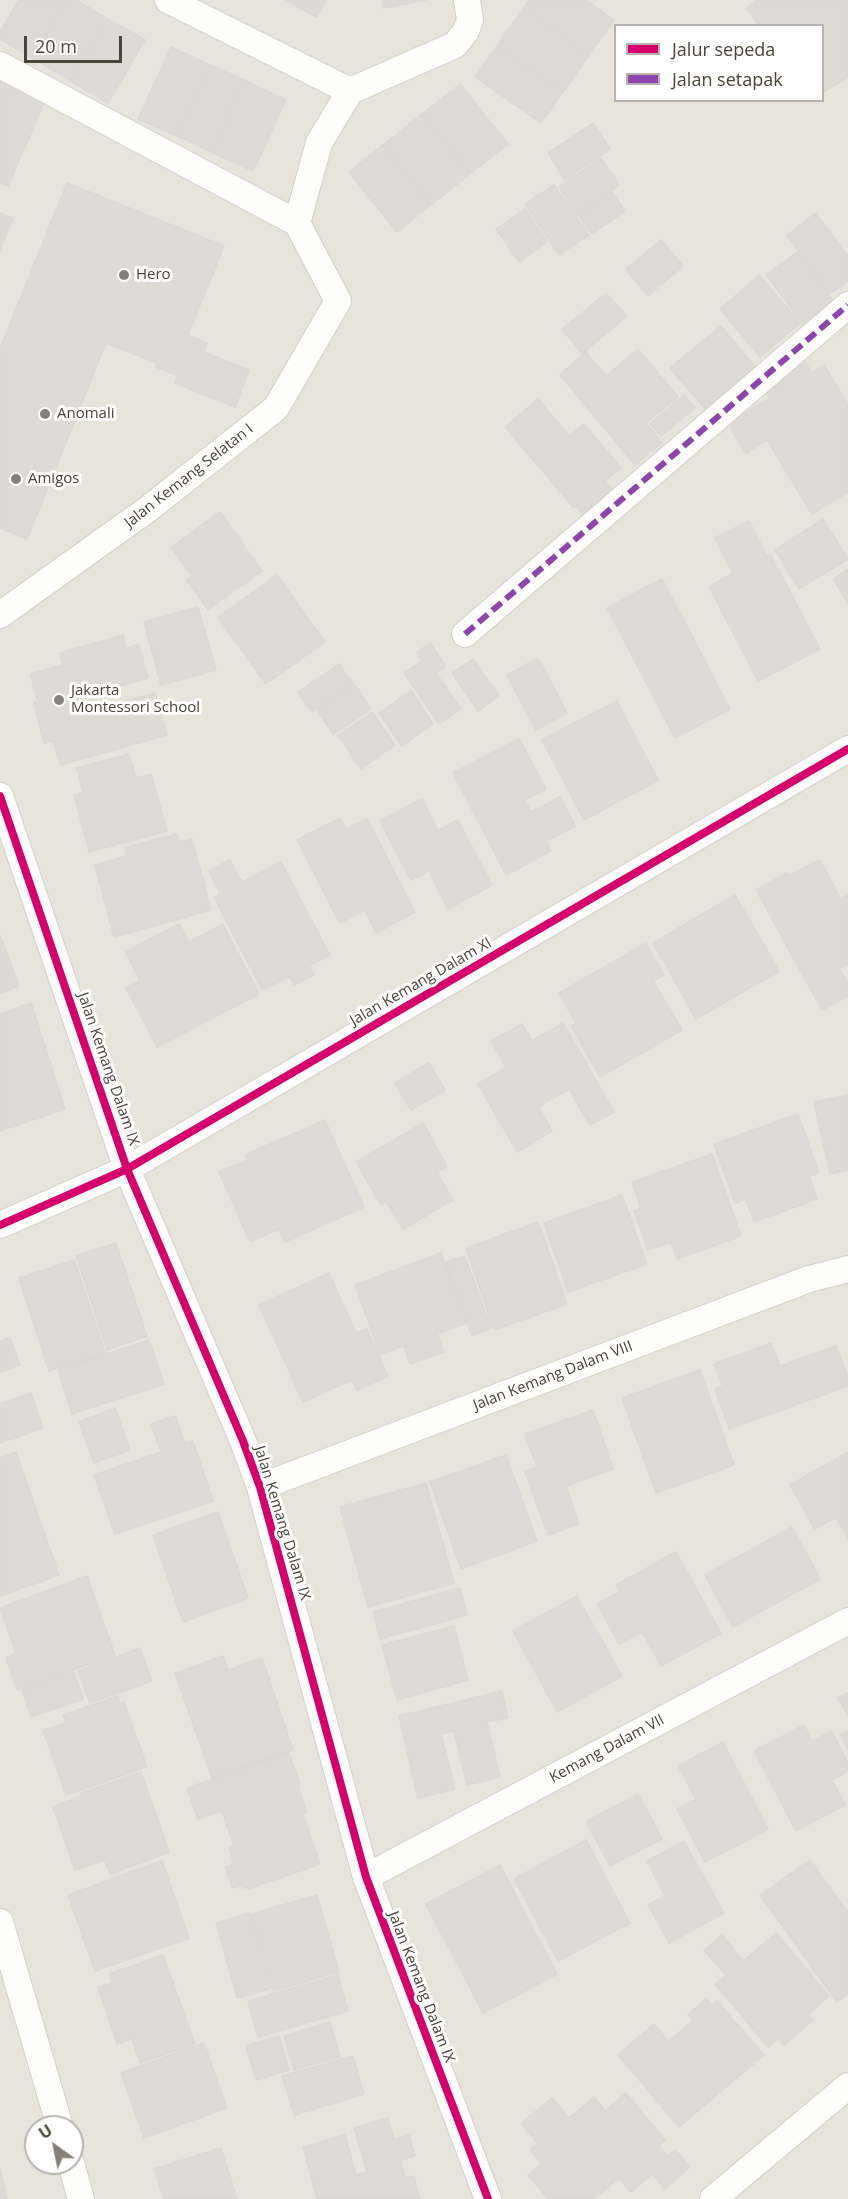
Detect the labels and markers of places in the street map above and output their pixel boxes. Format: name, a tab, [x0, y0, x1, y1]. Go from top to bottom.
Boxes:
place label: Hero	[136, 266, 171, 284]
marker: Hero	[117, 268, 131, 282]
place label: Anomali	[57, 405, 115, 423]
marker: Anomali	[38, 407, 52, 421]
place label: Amigos	[28, 470, 79, 488]
marker: Amigos	[9, 472, 23, 486]
place label: Jakarta Montessori School	[71, 682, 200, 717]
marker: Jakarta Montessori School	[52, 693, 66, 707]

